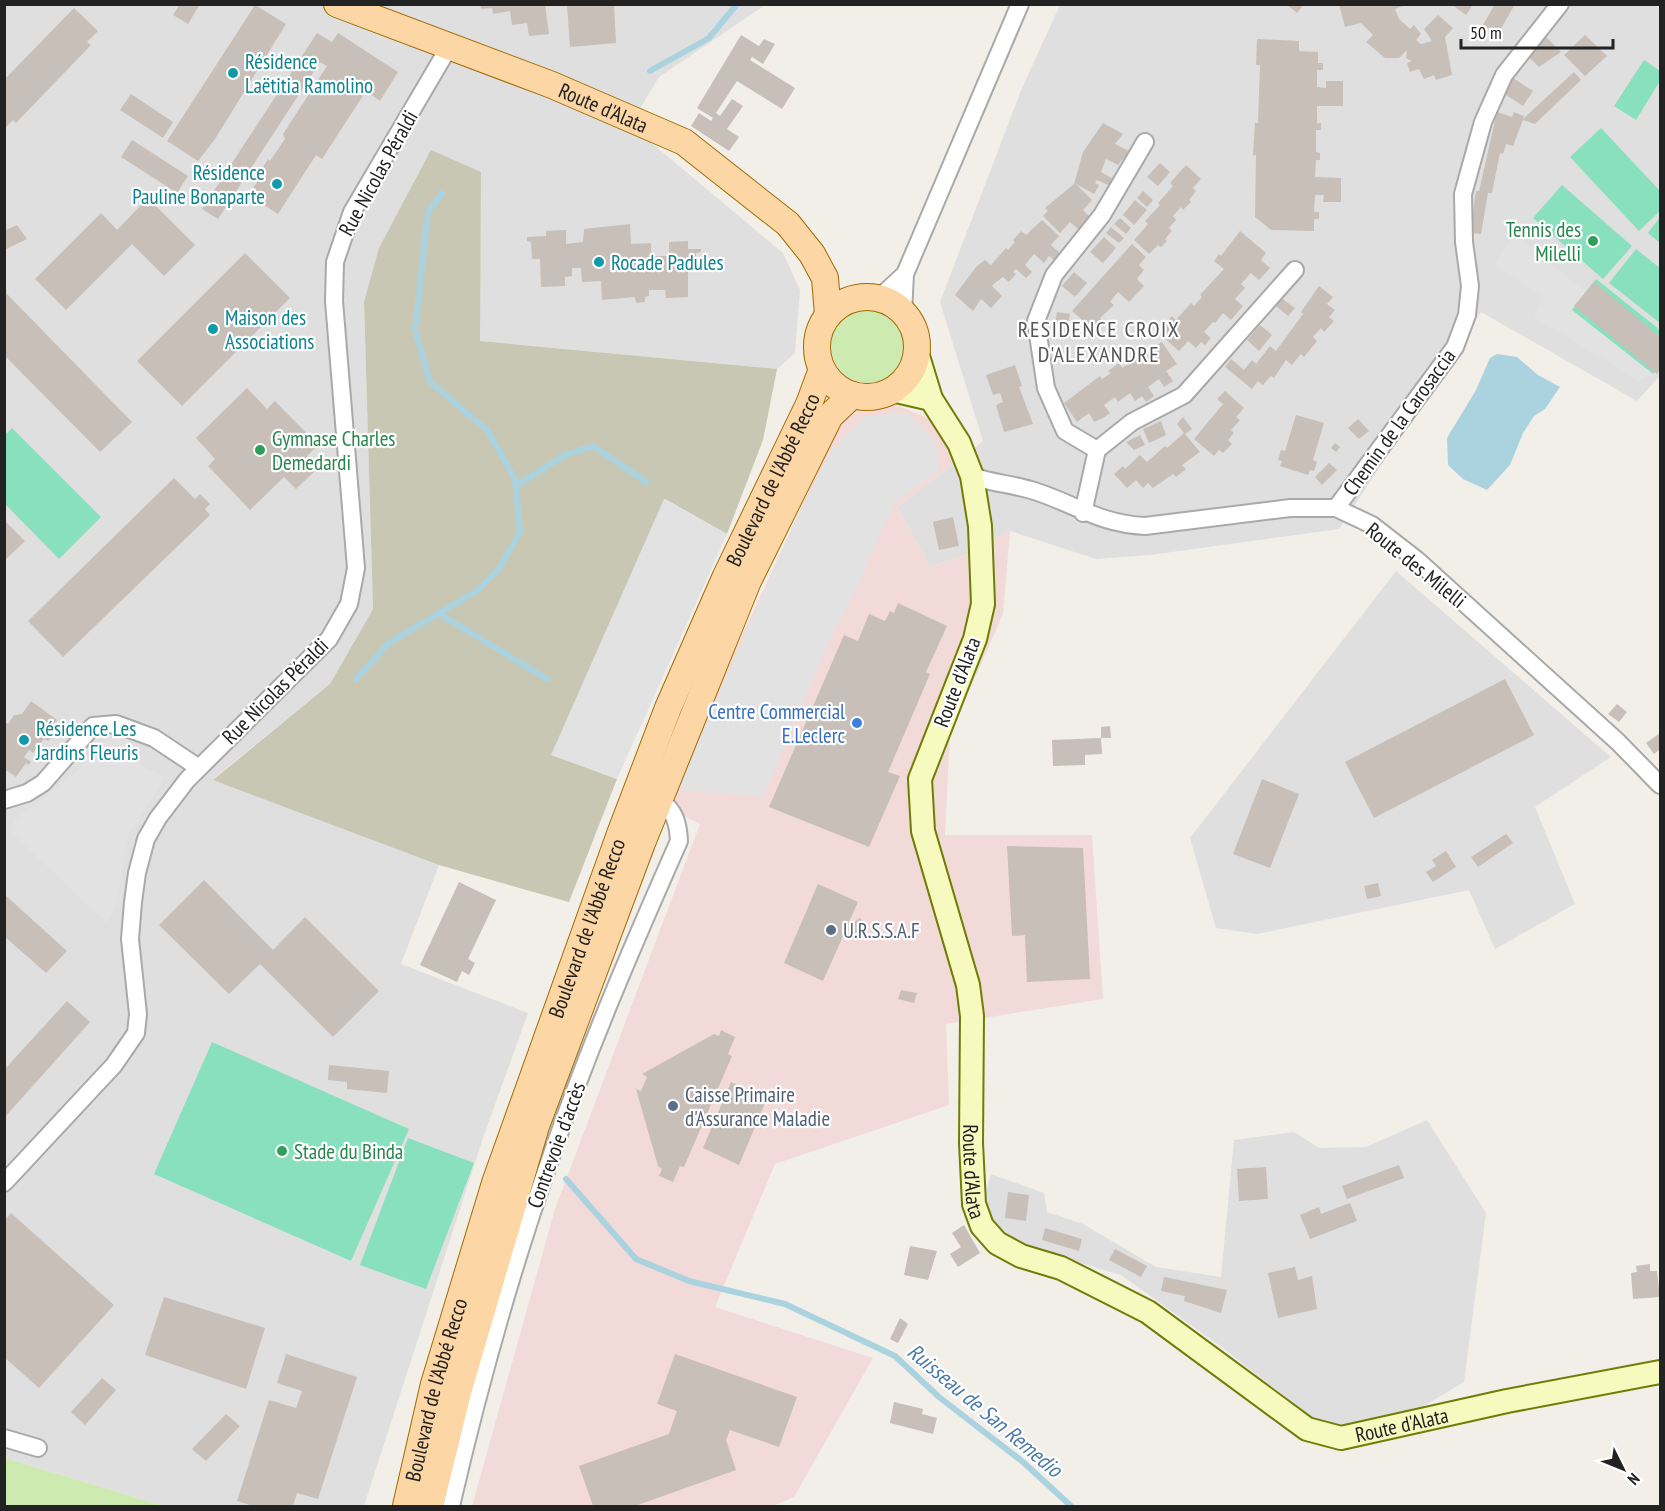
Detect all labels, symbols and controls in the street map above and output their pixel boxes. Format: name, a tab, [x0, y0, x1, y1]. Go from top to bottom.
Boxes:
scale bar	[1461, 12, 1612, 50]
text: 50 m	[1470, 21, 1502, 44]
place label: Résidence Laëtitia Ramolino	[245, 48, 373, 99]
marker: Résidence Laëtitia Ramolino	[226, 66, 240, 80]
street label: Route d'Alata	[555, 76, 652, 138]
street label: Rue Nicolas Péraldi	[332, 105, 424, 241]
place label: Résidence Pauline Bonaparte	[132, 159, 265, 210]
marker: Résidence Pauline Bonaparte	[270, 177, 284, 191]
place label: Tennis des Milelli	[1506, 216, 1581, 267]
marker: Tennis des Milelli	[1586, 234, 1600, 248]
place label: Rocade Padules	[611, 249, 724, 276]
marker: Rocade Padules	[592, 255, 606, 269]
place label: Maison des Associations	[225, 304, 314, 355]
district label: RESIDENCE CROIX D'ALEXANDRE	[1018, 315, 1180, 368]
marker: Maison des Associations	[206, 322, 220, 336]
street label: Chemin de la Carosaccia	[1337, 343, 1461, 501]
street label: Boulevard de l'Abbé Recco	[719, 390, 825, 570]
place label: Gymnase Charles Demedardi	[272, 425, 395, 476]
marker: Gymnase Charles Demedardi	[253, 443, 267, 457]
street label: Route des Milelli	[1360, 516, 1472, 614]
street label: Rue Nicolas Péraldi	[216, 632, 334, 750]
street label: Route d'Alata	[927, 633, 987, 731]
place label: Centre Commercial E.Leclerc	[708, 698, 846, 749]
place label: Résidence Les Jardins Fleuris	[35, 715, 138, 766]
marker: Centre Commercial E.Leclerc	[850, 716, 864, 730]
marker: Résidence Les Jardins Fleuris	[17, 733, 31, 747]
street label: Boulevard de l'Abbé Recco	[542, 835, 631, 1021]
place label: U.R.S.S.A.F	[843, 917, 920, 944]
marker: U.R.S.S.A.F	[824, 923, 838, 937]
street label: Contrevoie d'accès	[521, 1078, 591, 1212]
place label: Caisse Primaire d'Assurance Maladie	[685, 1081, 830, 1132]
marker: Caisse Primaire d'Assurance Maladie	[666, 1099, 680, 1113]
street label: Route d'Alata	[957, 1124, 992, 1222]
place label: Stade du Binda	[294, 1138, 403, 1165]
marker: Stade du Binda	[275, 1144, 289, 1158]
street label: Boulevard de l'Abbé Recco	[399, 1295, 473, 1484]
water label: Ruisseau de San Remedio	[902, 1337, 1069, 1484]
street label: Route d'Alata	[1353, 1401, 1451, 1448]
north arrow	[1593, 1439, 1653, 1499]
text: N	[1624, 1469, 1644, 1489]

